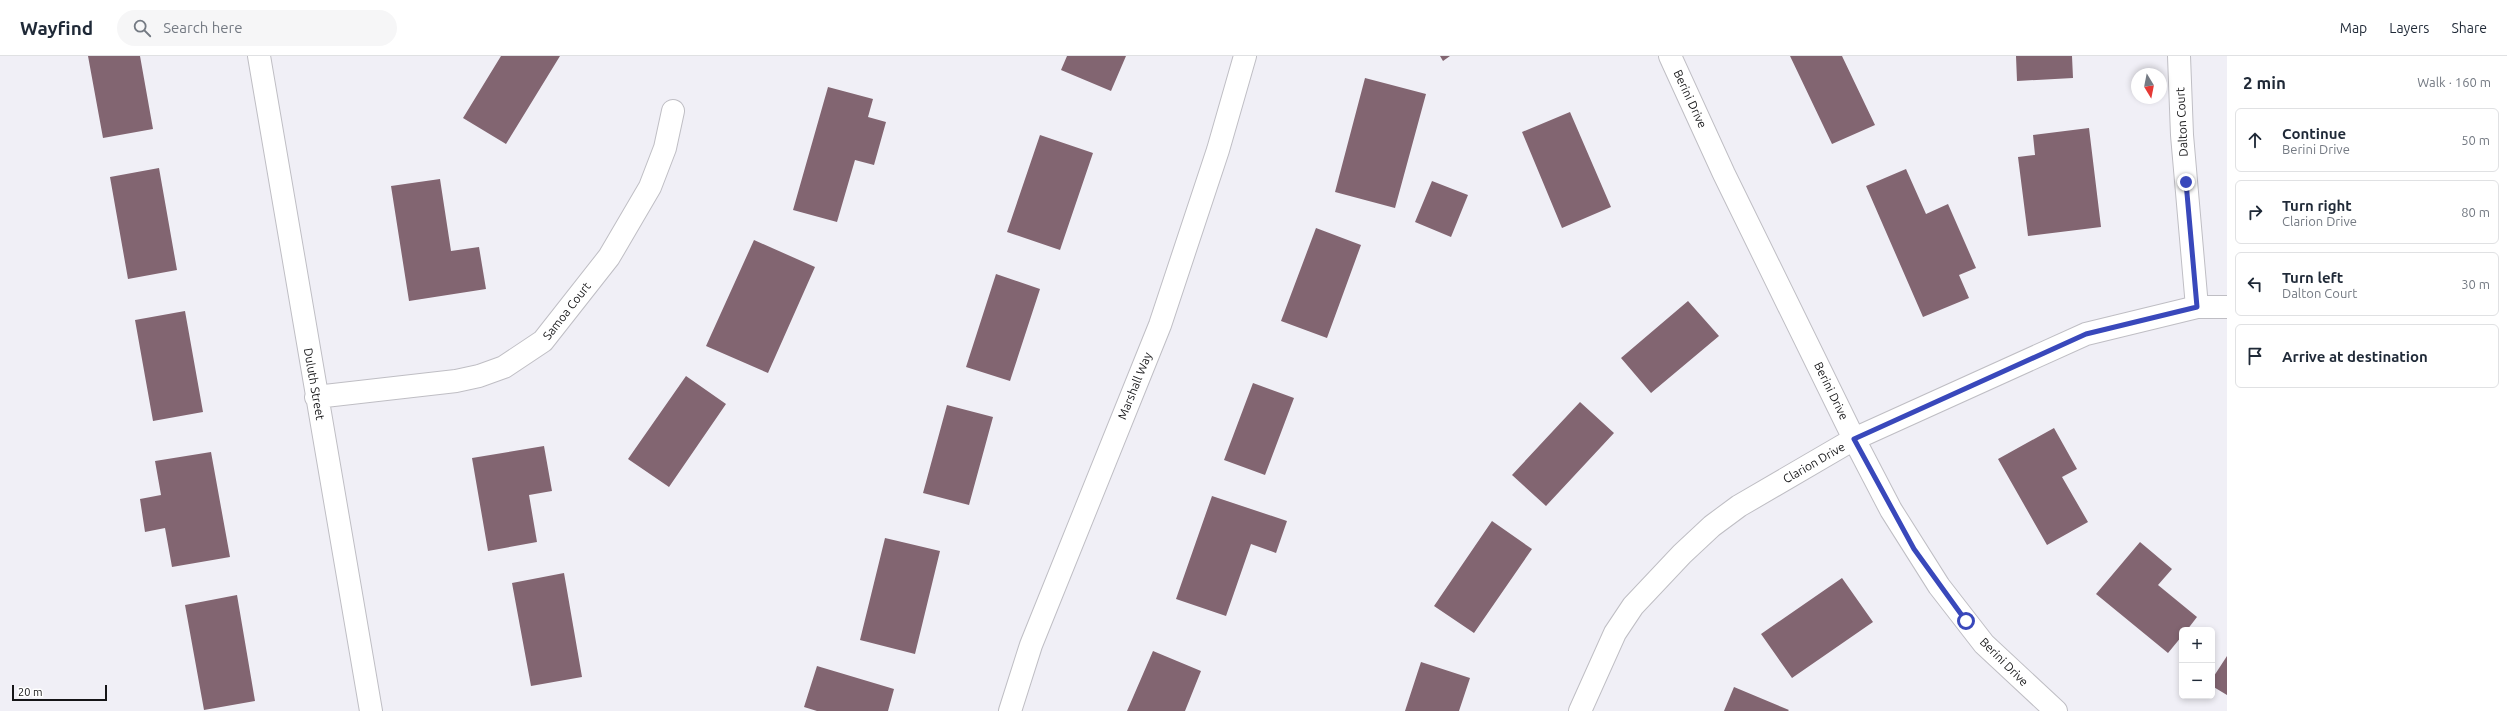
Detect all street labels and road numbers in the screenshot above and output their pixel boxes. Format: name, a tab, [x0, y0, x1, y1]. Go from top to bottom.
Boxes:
street label: Berini Drive	[1671, 68, 1710, 130]
street label: Dalton Court	[2173, 87, 2190, 157]
street label: Samoa Court	[540, 279, 593, 342]
street label: Duluth Street	[302, 347, 327, 421]
street label: Marshall Way	[1115, 350, 1154, 421]
street label: Berini Drive	[1812, 360, 1851, 422]
street label: Clarion Drive	[1781, 440, 1847, 485]
street label: Berini Drive	[1978, 635, 2031, 688]

